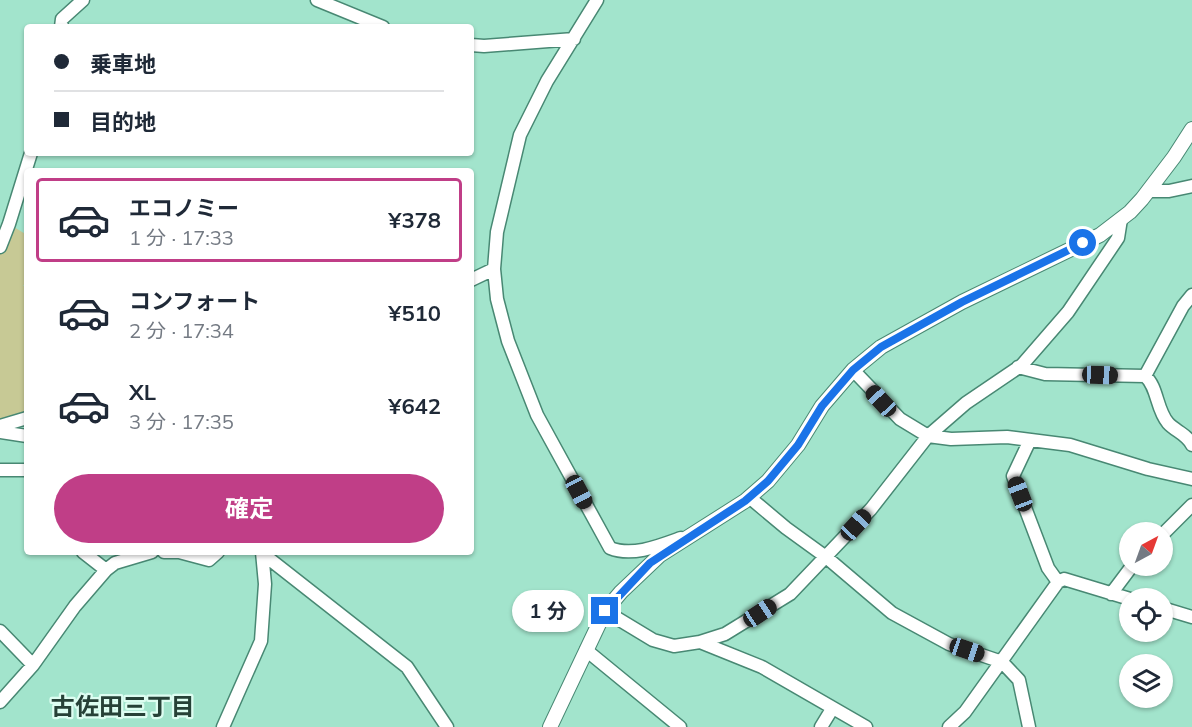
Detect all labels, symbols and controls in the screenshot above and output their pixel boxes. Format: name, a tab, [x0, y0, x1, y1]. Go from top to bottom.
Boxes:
text: 乗車地	[90, 50, 156, 78]
text: 目的地	[90, 108, 156, 136]
icon: car	[57, 193, 111, 247]
text: エコノミー	[129, 194, 239, 222]
text: ¥378	[388, 206, 441, 234]
text: 1 分 · 17:33	[129, 225, 234, 250]
route start	[1069, 229, 1096, 256]
icon: car	[57, 286, 111, 340]
text: コンフォート	[129, 287, 260, 315]
text: ¥510	[388, 299, 441, 327]
text: 2 分 · 17:34	[129, 318, 234, 343]
car	[1082, 365, 1118, 385]
text: XL	[129, 378, 156, 406]
icon: car	[57, 379, 111, 433]
car	[862, 382, 900, 420]
text: ¥642	[388, 392, 441, 420]
text: 3 分 · 17:35	[129, 409, 234, 434]
car	[563, 472, 595, 512]
button: 確定	[54, 474, 444, 543]
car	[1005, 474, 1035, 514]
car	[837, 506, 875, 544]
north arrow	[1119, 522, 1173, 576]
map controls	[1119, 522, 1173, 708]
button: locate	[1119, 588, 1173, 642]
callout: 1 分	[512, 590, 584, 632]
car	[740, 596, 780, 630]
route end	[591, 597, 618, 624]
text: 1 分	[529, 598, 567, 623]
car	[947, 636, 987, 664]
button: layers	[1119, 654, 1173, 708]
district label: 古佐田三丁目	[51, 691, 195, 721]

